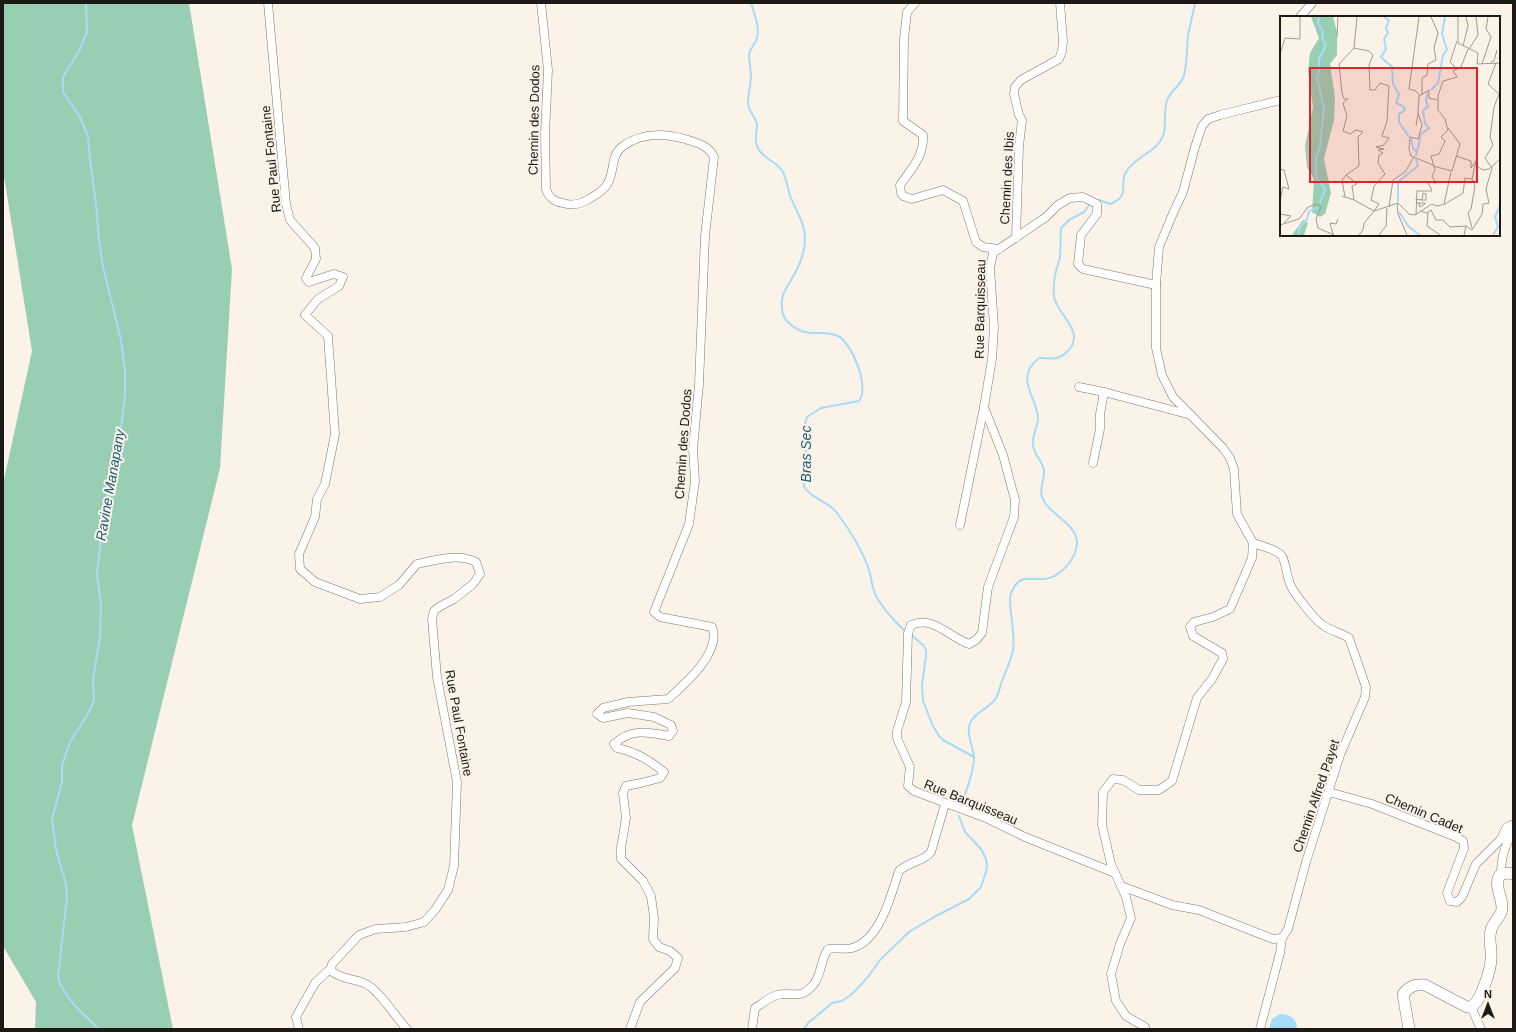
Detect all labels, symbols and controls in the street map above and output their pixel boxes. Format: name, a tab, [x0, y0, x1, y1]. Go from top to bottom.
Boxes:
inset map	[1280, 16, 1500, 236]
street label: Chemin des Dodos	[526, 64, 542, 175]
street label: Rue Paul Fontaine	[258, 105, 284, 213]
street label: Chemin des Ibis	[997, 131, 1017, 225]
street label: Rue Barquisseau	[972, 259, 988, 359]
street label: Chemin des Dodos	[672, 388, 694, 500]
water label: Bras Sec	[798, 426, 814, 482]
water label: Ravine Manapany	[92, 427, 128, 542]
street label: Rue Paul Fontaine	[442, 669, 476, 777]
street label: Chemin Alfred Payet	[1290, 737, 1343, 854]
street label: Rue Barquisseau	[922, 776, 1020, 828]
street label: Chemin Cadet	[1383, 790, 1466, 836]
north arrow	[1468, 984, 1508, 1024]
text: N	[1484, 988, 1492, 1000]

